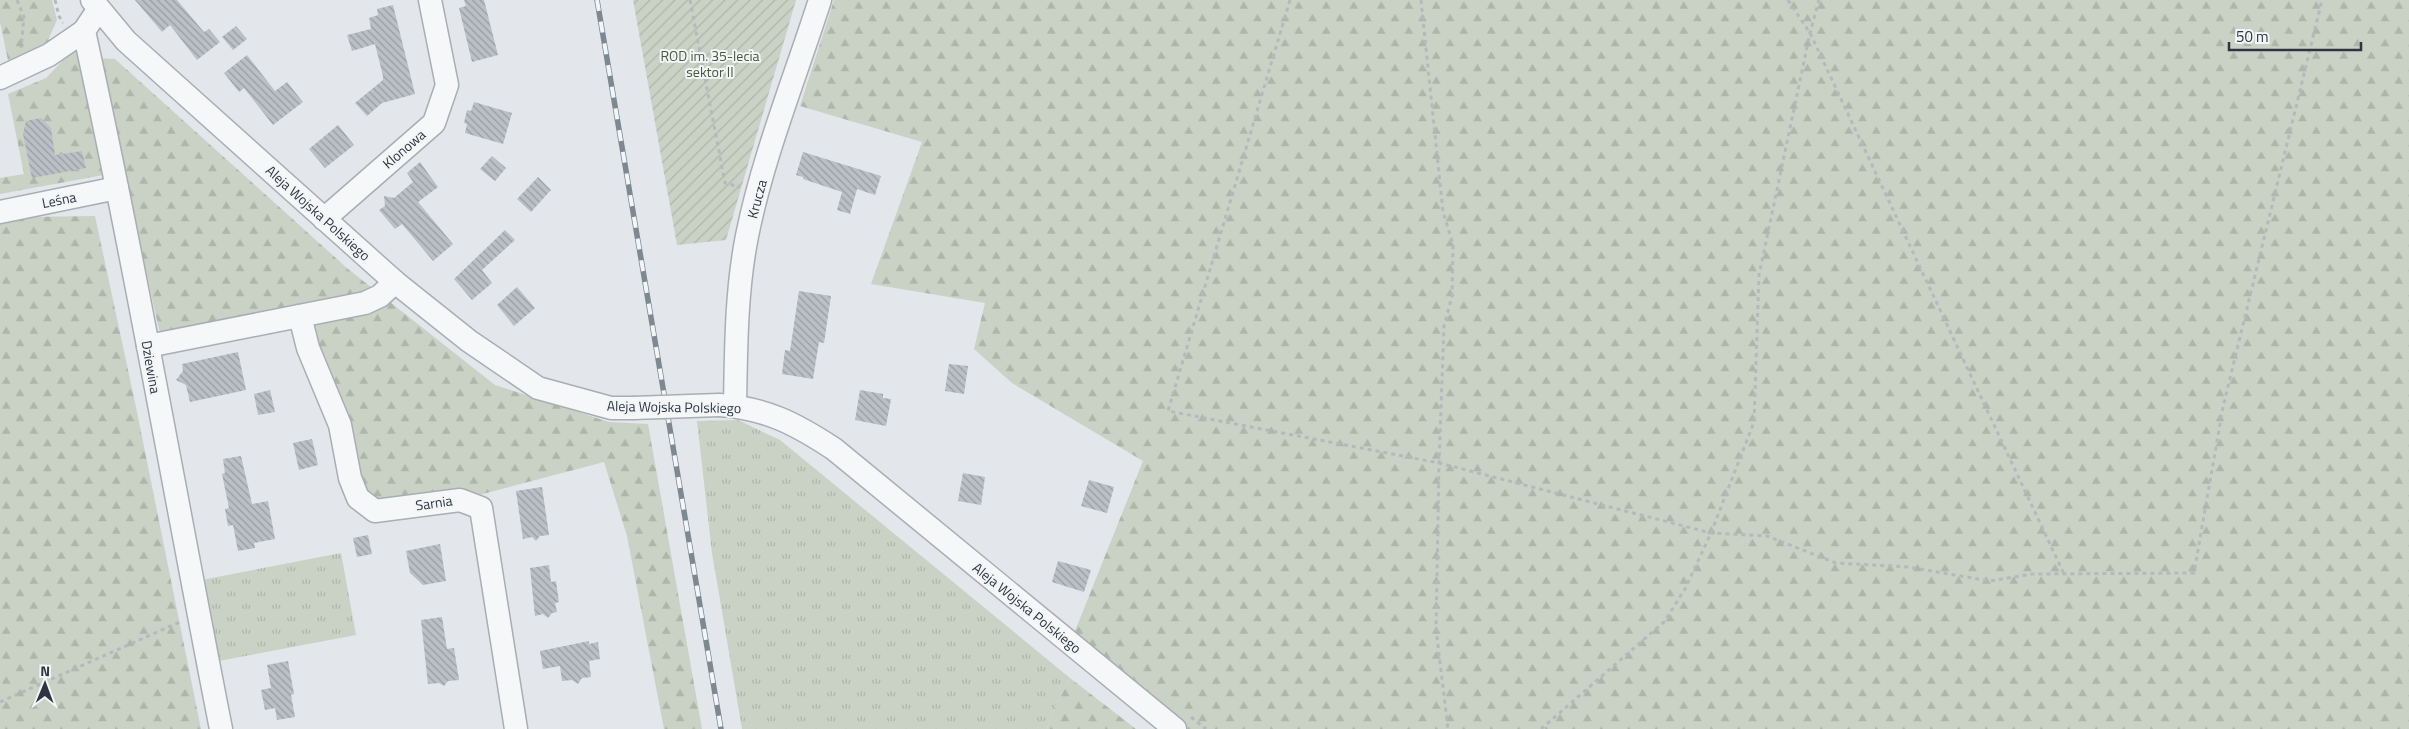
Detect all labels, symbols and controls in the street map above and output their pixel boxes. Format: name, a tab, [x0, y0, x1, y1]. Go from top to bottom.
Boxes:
scale bar	[2229, 20, 2362, 52]
text: 50 m	[2236, 25, 2269, 48]
park label: ROD im. 35-lecia sektor II	[660, 45, 760, 82]
street label: Klonowa	[378, 124, 430, 173]
street label: Aleja Wojska Polskiego	[261, 160, 375, 265]
street label: Krucza	[741, 177, 772, 221]
street label: Leśna	[40, 186, 78, 213]
street label: Dziewina	[136, 339, 166, 395]
street label: Aleja Wojska Polskiego	[607, 395, 741, 418]
street label: Sarnia	[414, 490, 454, 515]
street label: Aleja Wojska Polskiego	[968, 557, 1086, 658]
north arrow	[20, 659, 70, 709]
text: N	[40, 660, 50, 681]

